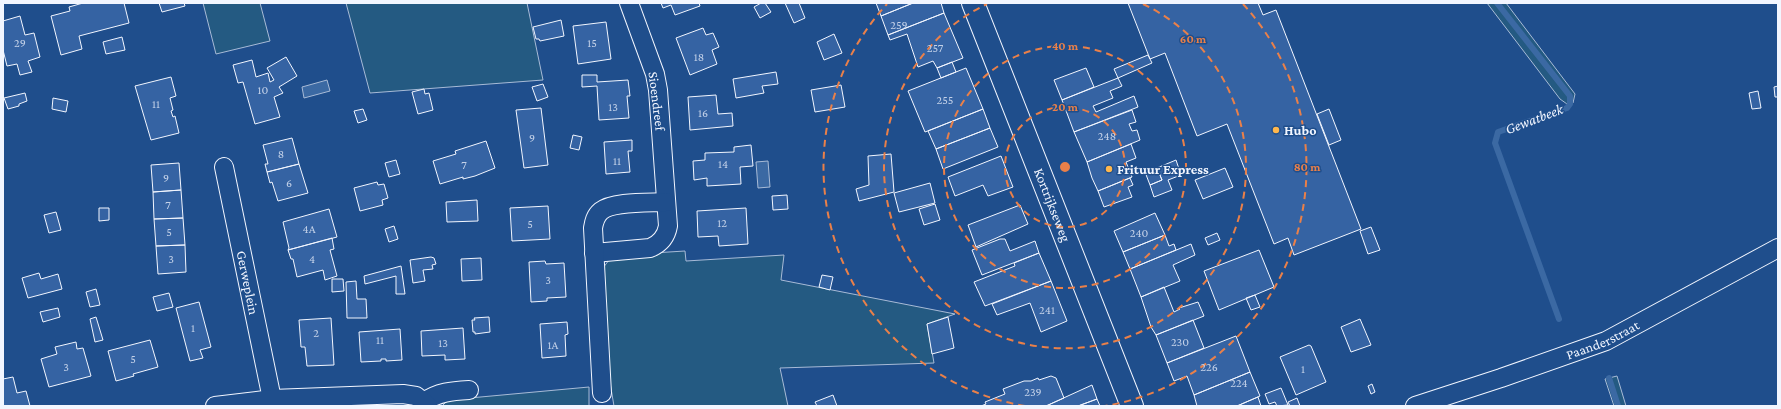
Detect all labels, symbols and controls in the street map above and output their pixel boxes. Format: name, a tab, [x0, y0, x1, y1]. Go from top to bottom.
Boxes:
house number: 259	[890, 18, 908, 32]
text: 60 m	[1180, 32, 1207, 46]
house number: 29	[14, 36, 26, 50]
house number: 15	[587, 36, 597, 50]
text: 40 m	[1052, 39, 1079, 53]
house number: 257	[927, 41, 944, 55]
house number: 18	[694, 50, 704, 64]
street label: Sioendreef	[645, 71, 669, 132]
house number: 10	[258, 83, 269, 97]
house number: 255	[937, 93, 953, 107]
house number: 11	[152, 97, 160, 111]
house number: 13	[608, 100, 618, 114]
text: 20 m	[1052, 100, 1079, 114]
water label: Gewatbeek	[1503, 100, 1567, 137]
house number: 16	[698, 106, 708, 120]
place label: Hubo	[1284, 122, 1316, 138]
marker: Hubo	[1271, 125, 1281, 135]
house number: 248	[1098, 129, 1116, 143]
house number: 9	[529, 131, 535, 145]
house number: 8	[278, 147, 284, 161]
house number: 11	[613, 154, 621, 168]
house number: 14	[718, 157, 728, 171]
house number: 7	[461, 158, 467, 172]
centre of rings	[1058, 160, 1072, 174]
text: 80 m	[1294, 160, 1321, 174]
place label: Frituur Express	[1117, 161, 1209, 177]
marker: Frituur Express	[1104, 164, 1114, 174]
street label: Kortrijkseweg	[1031, 166, 1074, 244]
house number: 9	[163, 171, 169, 185]
house number: 6	[286, 176, 292, 190]
house number: 7	[165, 198, 171, 212]
house number: 12	[717, 216, 727, 230]
house number: 5	[527, 217, 533, 231]
house number: 4A	[303, 222, 316, 236]
house number: 5	[166, 225, 172, 239]
house number: 240	[1130, 226, 1149, 240]
street label: Gerweplein	[234, 249, 262, 316]
house number: 3	[168, 252, 174, 266]
house number: 4	[309, 252, 315, 266]
house number: 3	[545, 273, 551, 287]
house number: 241	[1039, 303, 1055, 317]
street label: Paanderstraat	[1564, 317, 1642, 362]
house number: 1	[191, 321, 195, 335]
house number: 2	[313, 326, 319, 340]
house number: 11	[376, 333, 384, 347]
house number: 230	[1171, 335, 1189, 349]
house number: 13	[438, 336, 448, 350]
house number: 1A	[548, 338, 559, 352]
house number: 5	[130, 352, 136, 366]
house number: 3	[63, 360, 69, 374]
house number: 226	[1200, 360, 1218, 374]
house number: 1	[1301, 362, 1305, 376]
house number: 224	[1230, 376, 1248, 390]
house number: 239	[1024, 385, 1042, 399]

